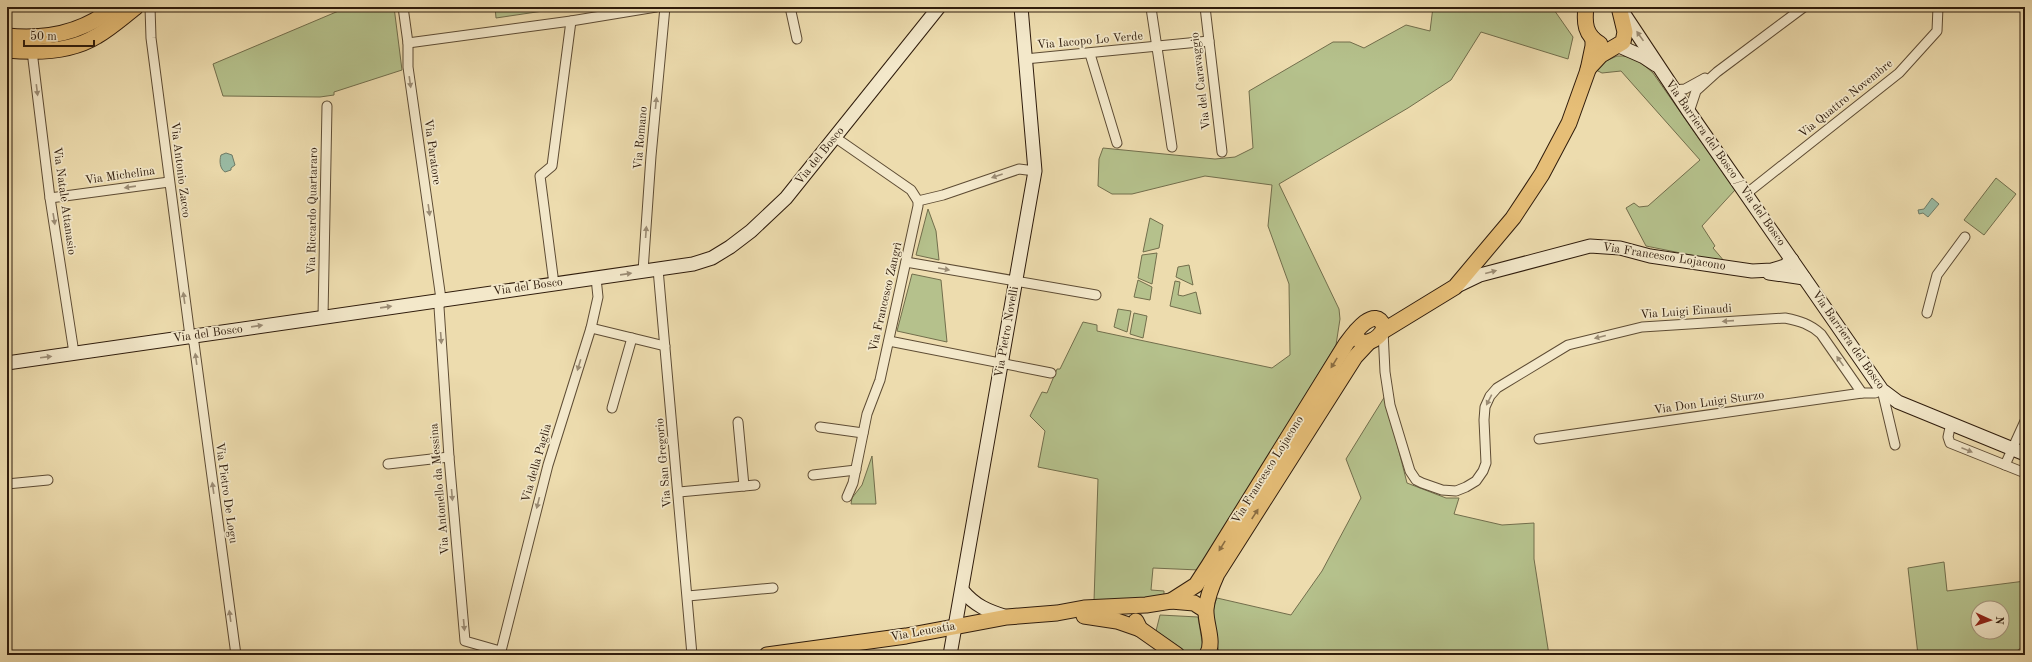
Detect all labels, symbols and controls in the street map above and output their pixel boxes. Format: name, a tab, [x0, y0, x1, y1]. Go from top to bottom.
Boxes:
scale bar	[24, 22, 94, 48]
text: 50 m	[30, 30, 57, 43]
street label: Via Iacopo Lo Verde	[1037, 30, 1144, 52]
one-way arrow	[1636, 31, 1644, 41]
street label: Via del Caravaggio	[1189, 32, 1213, 130]
street label: Via Quattro Novembre	[1797, 57, 1896, 140]
one-way arrow	[407, 75, 413, 88]
street label: Via Barriera del Bosco / Via del Bosco	[1663, 78, 1787, 248]
one-way arrow	[34, 84, 40, 96]
one-way arrow	[653, 97, 659, 109]
street label: Via Romano	[632, 106, 650, 170]
street label: Via Paratore	[421, 118, 443, 186]
street label: Via Antonio Zacco	[168, 121, 192, 219]
street label: Via del Bosco	[793, 125, 847, 187]
street label: Via Natale Attanasio	[50, 146, 78, 256]
street label: Via Riccardo Quartararo	[306, 147, 320, 275]
street label: Via Michelina	[84, 165, 156, 187]
one-way arrow	[991, 174, 1003, 180]
one-way arrow	[124, 184, 136, 190]
one-way arrow	[426, 204, 432, 216]
one-way arrow	[51, 213, 57, 225]
one-way arrow	[642, 226, 649, 238]
street label: Via Francesco Zangrì	[868, 241, 904, 353]
street label: Via Francesco Lojacono	[1602, 241, 1727, 273]
one-way arrow	[938, 266, 951, 272]
one-way arrow	[1485, 269, 1497, 275]
one-way arrow	[620, 271, 632, 277]
street label: Via del Bosco	[492, 276, 564, 298]
street label: Via Pietro Novelli	[993, 285, 1021, 379]
street label: Via Barriera del Bosco	[1809, 289, 1887, 392]
one-way arrow	[181, 292, 188, 304]
street label: Via Luigi Einaudi	[1640, 303, 1732, 321]
one-way arrow	[380, 304, 392, 310]
one-way arrow	[1722, 318, 1734, 325]
street label: Via del Bosco	[172, 323, 244, 345]
one-way arrow	[251, 323, 263, 329]
one-way arrow	[438, 332, 445, 344]
one-way arrow	[1594, 335, 1606, 341]
one-way arrow	[193, 353, 199, 365]
one-way arrow	[40, 354, 52, 360]
one-way arrow	[1836, 355, 1844, 366]
one-way arrow	[1330, 357, 1337, 369]
one-way arrow	[576, 359, 582, 371]
street label: Via Don Luigi Sturzo	[1653, 389, 1765, 417]
one-way arrow	[1486, 394, 1492, 405]
street label: Via Francesco Lojacono	[1230, 414, 1306, 526]
street label: Via San Gregorio	[654, 418, 674, 508]
street label: Via della Paglia	[520, 422, 554, 504]
street label: Via Antonello da Messina	[428, 423, 452, 555]
street label: Via Pietro De Logu	[213, 442, 239, 545]
one-way arrow	[1961, 447, 1973, 453]
one-way arrow	[210, 481, 216, 494]
one-way arrow	[449, 489, 456, 501]
one-way arrow	[535, 497, 541, 509]
one-way arrow	[1251, 508, 1258, 520]
one-way arrow	[1218, 540, 1225, 552]
north arrow	[1970, 600, 2010, 640]
one-way arrow	[227, 610, 233, 622]
text: N	[1993, 616, 2004, 626]
one-way arrow	[461, 619, 467, 631]
street label: Via Leucatia	[890, 620, 956, 644]

